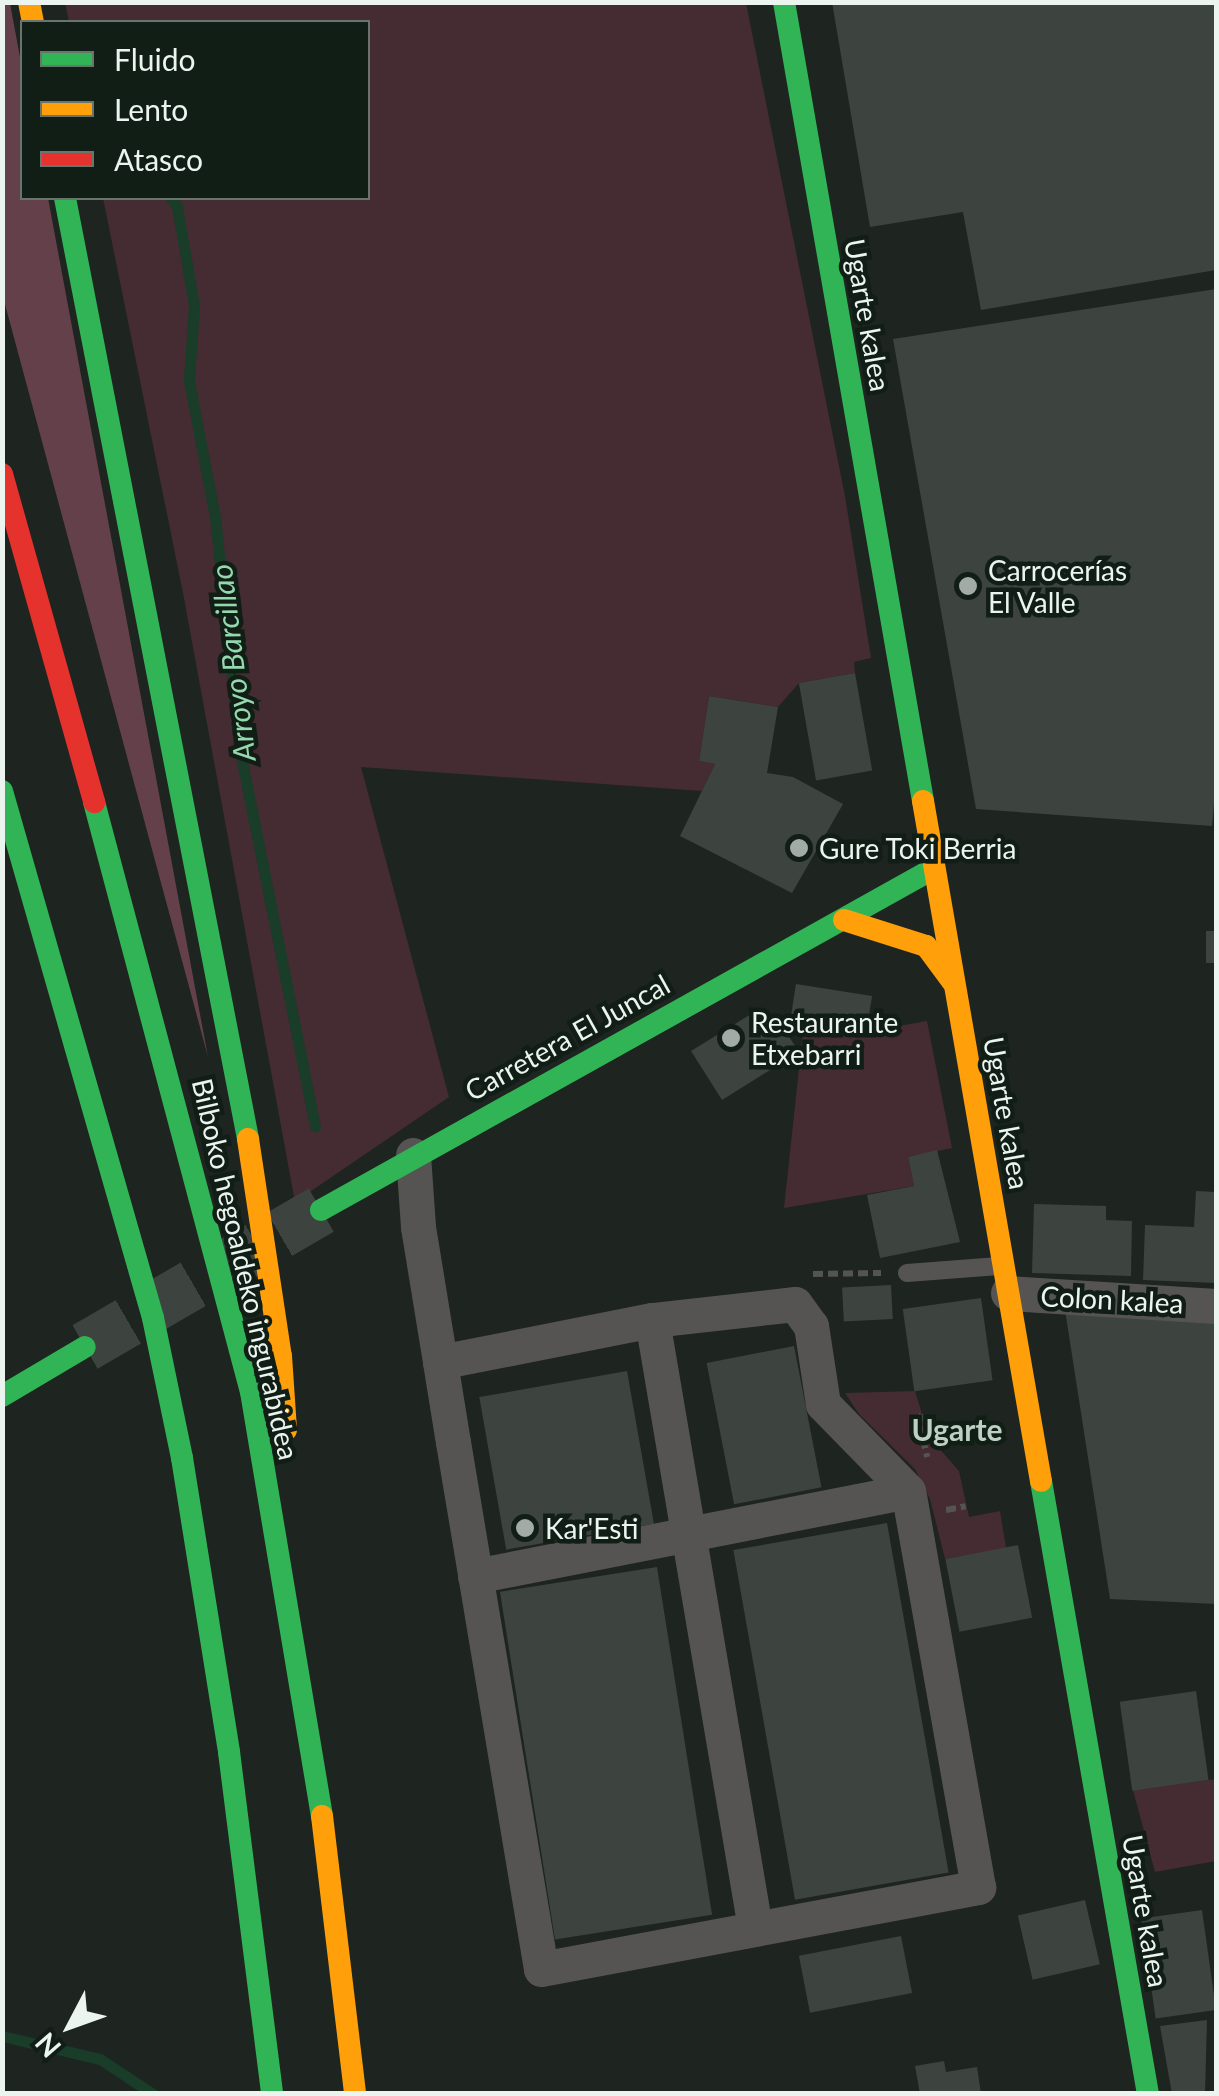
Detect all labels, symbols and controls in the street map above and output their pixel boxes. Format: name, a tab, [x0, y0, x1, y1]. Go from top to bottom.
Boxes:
legend	[20, 20, 370, 200]
text: Fluido	[114, 41, 196, 77]
text: Lento	[114, 91, 188, 127]
text: Atasco	[114, 141, 203, 177]
street label: Ugarte kalea	[838, 236, 898, 394]
place label: Carrocerías El Valle	[988, 553, 1127, 619]
water label: Arroyo Barcillao	[202, 562, 262, 764]
marker: Carrocerías El Valle	[957, 575, 979, 597]
place label: Gure Toki Berria	[819, 831, 1017, 865]
marker: Gure Toki Berria	[788, 837, 810, 859]
street label: Carretera El Juncal	[459, 967, 675, 1107]
place label: Restaurante Etxebarri	[751, 1005, 898, 1071]
marker: Restaurante Etxebarri	[720, 1027, 742, 1049]
street label: Ugarte kalea	[977, 1034, 1037, 1192]
street label: Bilboko hegoaldeko ingurabidea	[186, 1075, 306, 1463]
street label: Colon kalea	[1040, 1278, 1184, 1320]
district label: Ugarte	[912, 1411, 1002, 1447]
place label: Kar'Esti	[545, 1511, 639, 1545]
marker: Kar'Esti	[514, 1517, 536, 1539]
street label: Ugarte kalea	[1116, 1832, 1176, 1990]
north arrow	[20, 1976, 120, 2076]
text: N	[27, 2026, 67, 2065]

